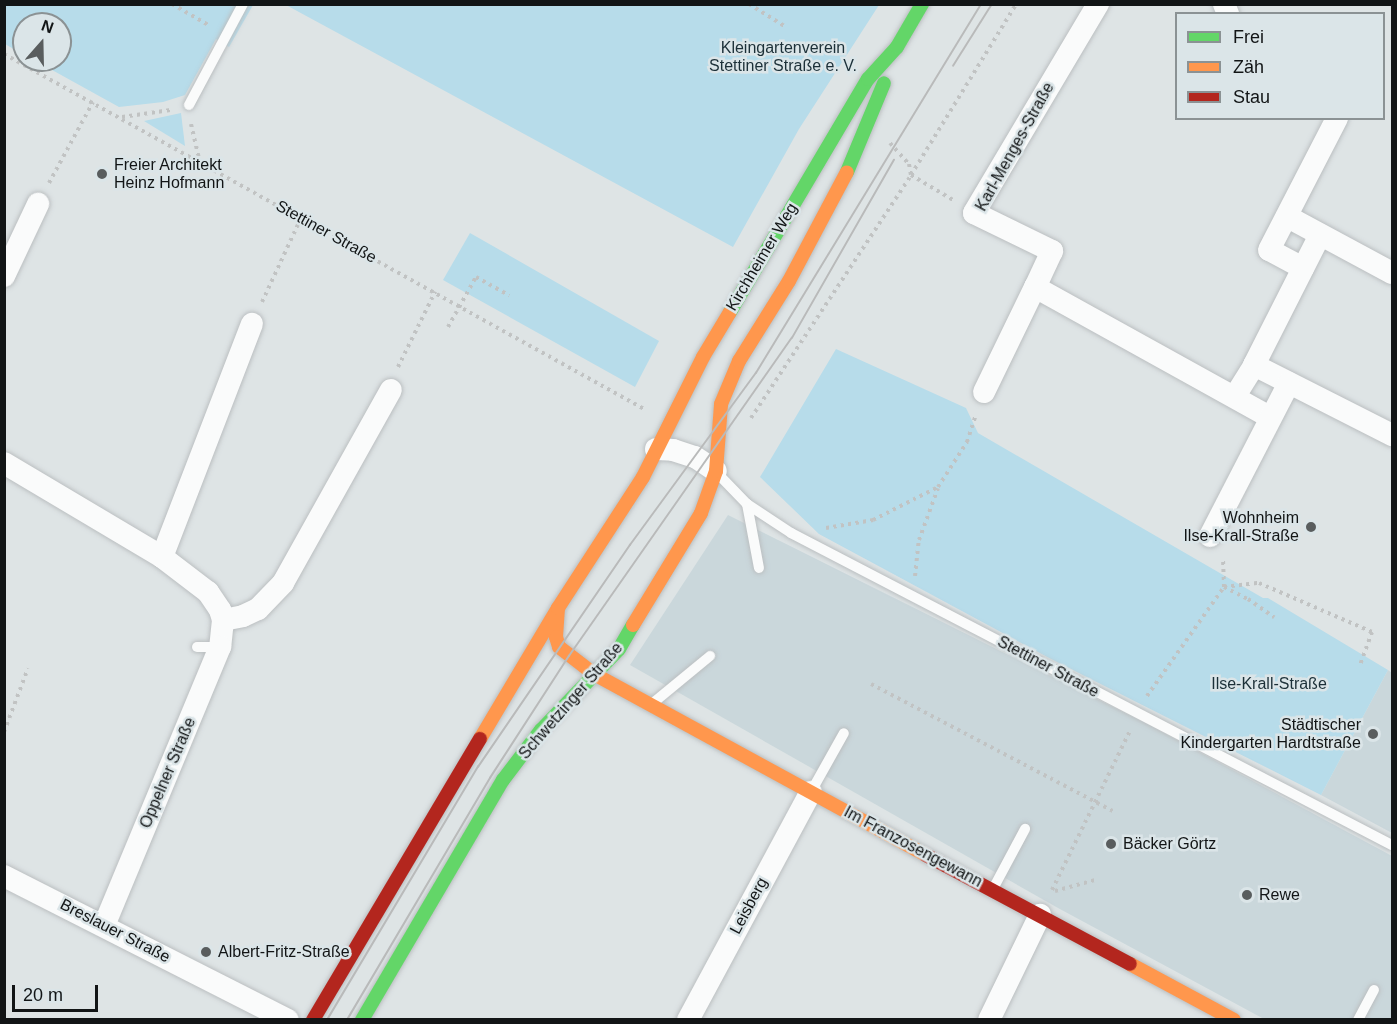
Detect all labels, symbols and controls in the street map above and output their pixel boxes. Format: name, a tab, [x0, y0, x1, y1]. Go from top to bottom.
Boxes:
north arrow	[12, 12, 72, 72]
legend	[1175, 12, 1385, 120]
text: N	[39, 17, 56, 36]
text: Frei	[1233, 27, 1264, 47]
park label: Kleingartenverein Stettiner Straße e. V.	[709, 38, 857, 76]
text: Zäh	[1233, 57, 1264, 77]
street label: Karl-Menges-Straße	[972, 79, 1058, 215]
text: Stau	[1233, 87, 1270, 107]
place label: Freier Architekt Heinz Hofmann	[114, 155, 224, 193]
marker: Freier Architekt Heinz Hofmann	[95, 167, 109, 181]
street label: Stettiner Straße	[272, 196, 380, 268]
street label: Kirchheimer Weg	[722, 200, 802, 314]
place label: Wohnheim Ilse-Krall-Straße	[1183, 508, 1299, 546]
marker: Wohnheim Ilse-Krall-Straße	[1304, 520, 1318, 534]
street label: Stettiner Straße	[994, 632, 1102, 702]
street label: Schwetzinger Straße	[515, 639, 627, 763]
park label: Ilse-Krall-Straße	[1211, 674, 1327, 694]
street label: Oppelner Straße	[136, 715, 200, 831]
place label: Städtischer Kindergarten Hardtstraße	[1180, 715, 1361, 753]
marker: Städtischer Kindergarten Hardtstraße	[1366, 727, 1380, 741]
street label: Im Franzosengewann	[841, 802, 985, 892]
place label: Bäcker Görtz	[1123, 834, 1216, 854]
marker: Bäcker Görtz	[1104, 837, 1118, 851]
street label: Leisberg	[726, 874, 772, 938]
place label: Rewe	[1259, 885, 1300, 905]
marker: Rewe	[1240, 888, 1254, 902]
street label: Breslauer Straße	[57, 895, 173, 967]
place label: Albert-Fritz-Straße	[218, 942, 350, 962]
marker: Albert-Fritz-Straße	[199, 945, 213, 959]
scale bar	[15, 973, 100, 1011]
text: 20 m	[23, 985, 63, 1005]

